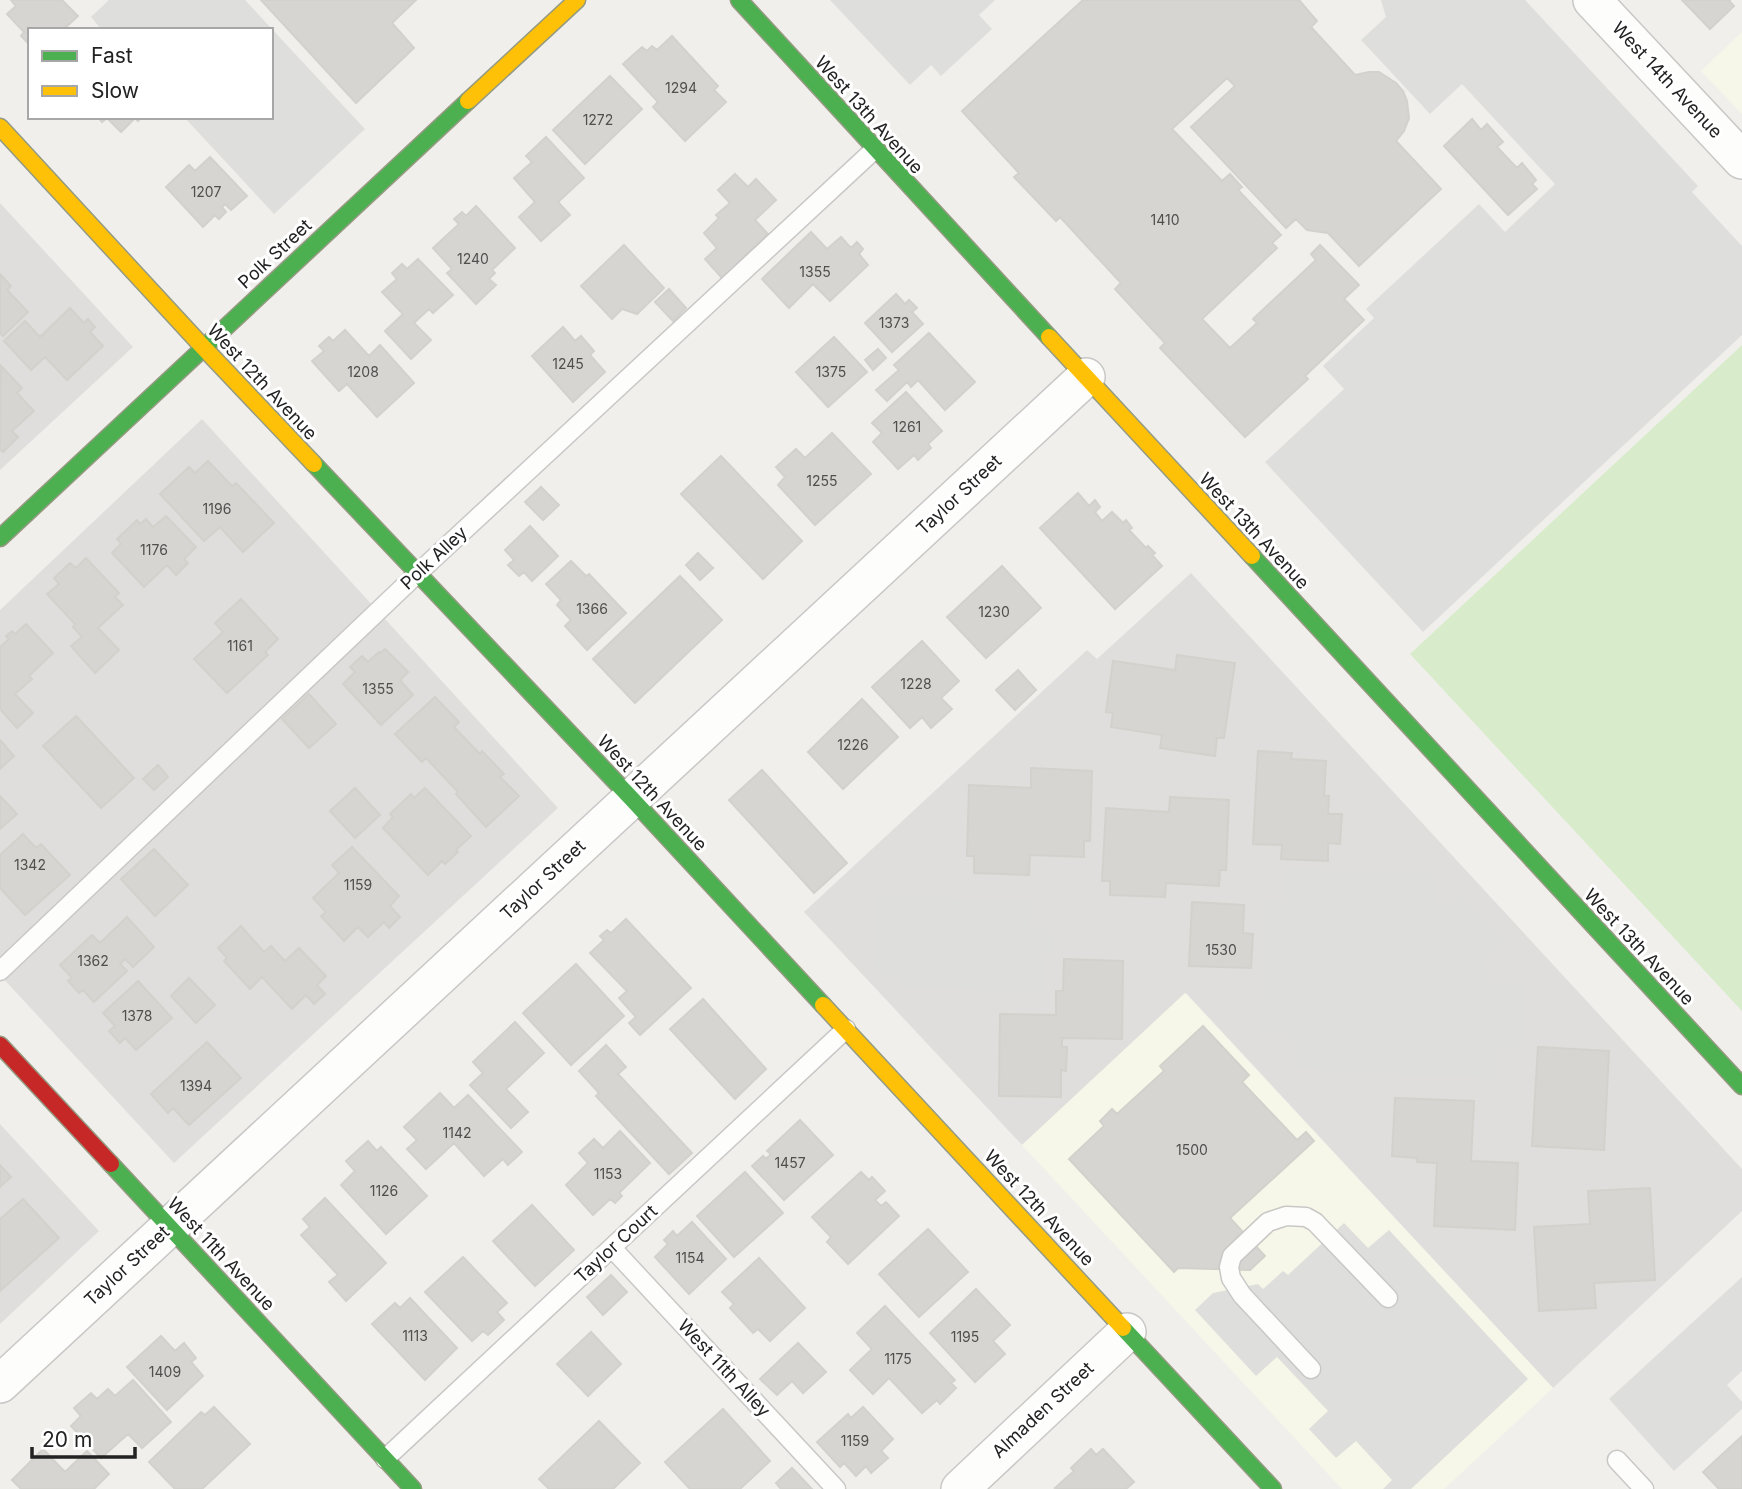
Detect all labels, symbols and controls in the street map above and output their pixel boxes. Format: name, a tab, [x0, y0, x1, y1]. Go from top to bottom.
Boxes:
street label: West 14th Avenue	[1608, 17, 1727, 142]
legend	[28, 28, 273, 119]
text: Fast	[91, 43, 133, 68]
street label: West 13th Avenue	[811, 52, 928, 178]
text: Slow	[91, 78, 139, 103]
house number: 1294	[665, 79, 697, 96]
house number: 1272	[583, 111, 613, 128]
house number: 1207	[191, 183, 221, 200]
house number: 1410	[1151, 211, 1180, 228]
street label: Polk Street	[234, 214, 316, 293]
house number: 1240	[457, 250, 489, 267]
house number: 1355	[799, 263, 831, 280]
house number: 1373	[879, 314, 909, 331]
street label: West 12th Avenue	[203, 319, 321, 444]
house number: 1245	[552, 355, 584, 372]
house number: 1208	[347, 363, 379, 380]
house number: 1375	[816, 363, 846, 380]
house number: 1261	[893, 418, 921, 435]
street label: Taylor Street	[912, 450, 1005, 539]
street label: West 13th Avenue	[1195, 468, 1314, 593]
house number: 1255	[806, 472, 838, 489]
house number: 1196	[203, 500, 231, 517]
street label: Polk Alley	[396, 522, 471, 594]
house number: 1176	[140, 541, 168, 558]
house number: 1366	[576, 600, 608, 617]
house number: 1230	[978, 603, 1010, 620]
house number: 1161	[227, 637, 253, 654]
house number: 1228	[900, 675, 932, 692]
house number: 1355	[362, 680, 394, 697]
street label: West 12th Avenue	[593, 730, 711, 855]
house number: 1226	[837, 736, 869, 753]
street label: Taylor Street	[496, 835, 589, 924]
house number: 1342	[14, 856, 46, 873]
house number: 1159	[344, 876, 372, 893]
street label: West 13th Avenue	[1580, 884, 1699, 1009]
house number: 1530	[1205, 941, 1237, 958]
house number: 1362	[77, 952, 109, 969]
house number: 1378	[122, 1007, 152, 1024]
house number: 1394	[180, 1077, 212, 1094]
house number: 1142	[443, 1124, 471, 1141]
house number: 1500	[1176, 1141, 1208, 1158]
street label: West 12th Avenue	[980, 1145, 1098, 1270]
house number: 1457	[774, 1154, 806, 1171]
house number: 1153	[594, 1165, 622, 1182]
house number: 1126	[370, 1182, 398, 1199]
street label: West 11th Avenue	[163, 1193, 279, 1315]
street label: Taylor Court	[570, 1200, 661, 1287]
street label: Taylor Street	[80, 1221, 173, 1310]
house number: 1154	[676, 1249, 704, 1266]
street label: West 11th Alley	[674, 1315, 775, 1421]
house number: 1113	[402, 1327, 428, 1344]
house number: 1195	[951, 1328, 979, 1345]
house number: 1175	[884, 1350, 912, 1367]
street label: Almaden Street	[988, 1357, 1098, 1462]
house number: 1409	[149, 1363, 181, 1380]
scale bar	[32, 1416, 135, 1460]
text: 20 m	[42, 1427, 92, 1452]
house number: 1159	[841, 1432, 869, 1449]

